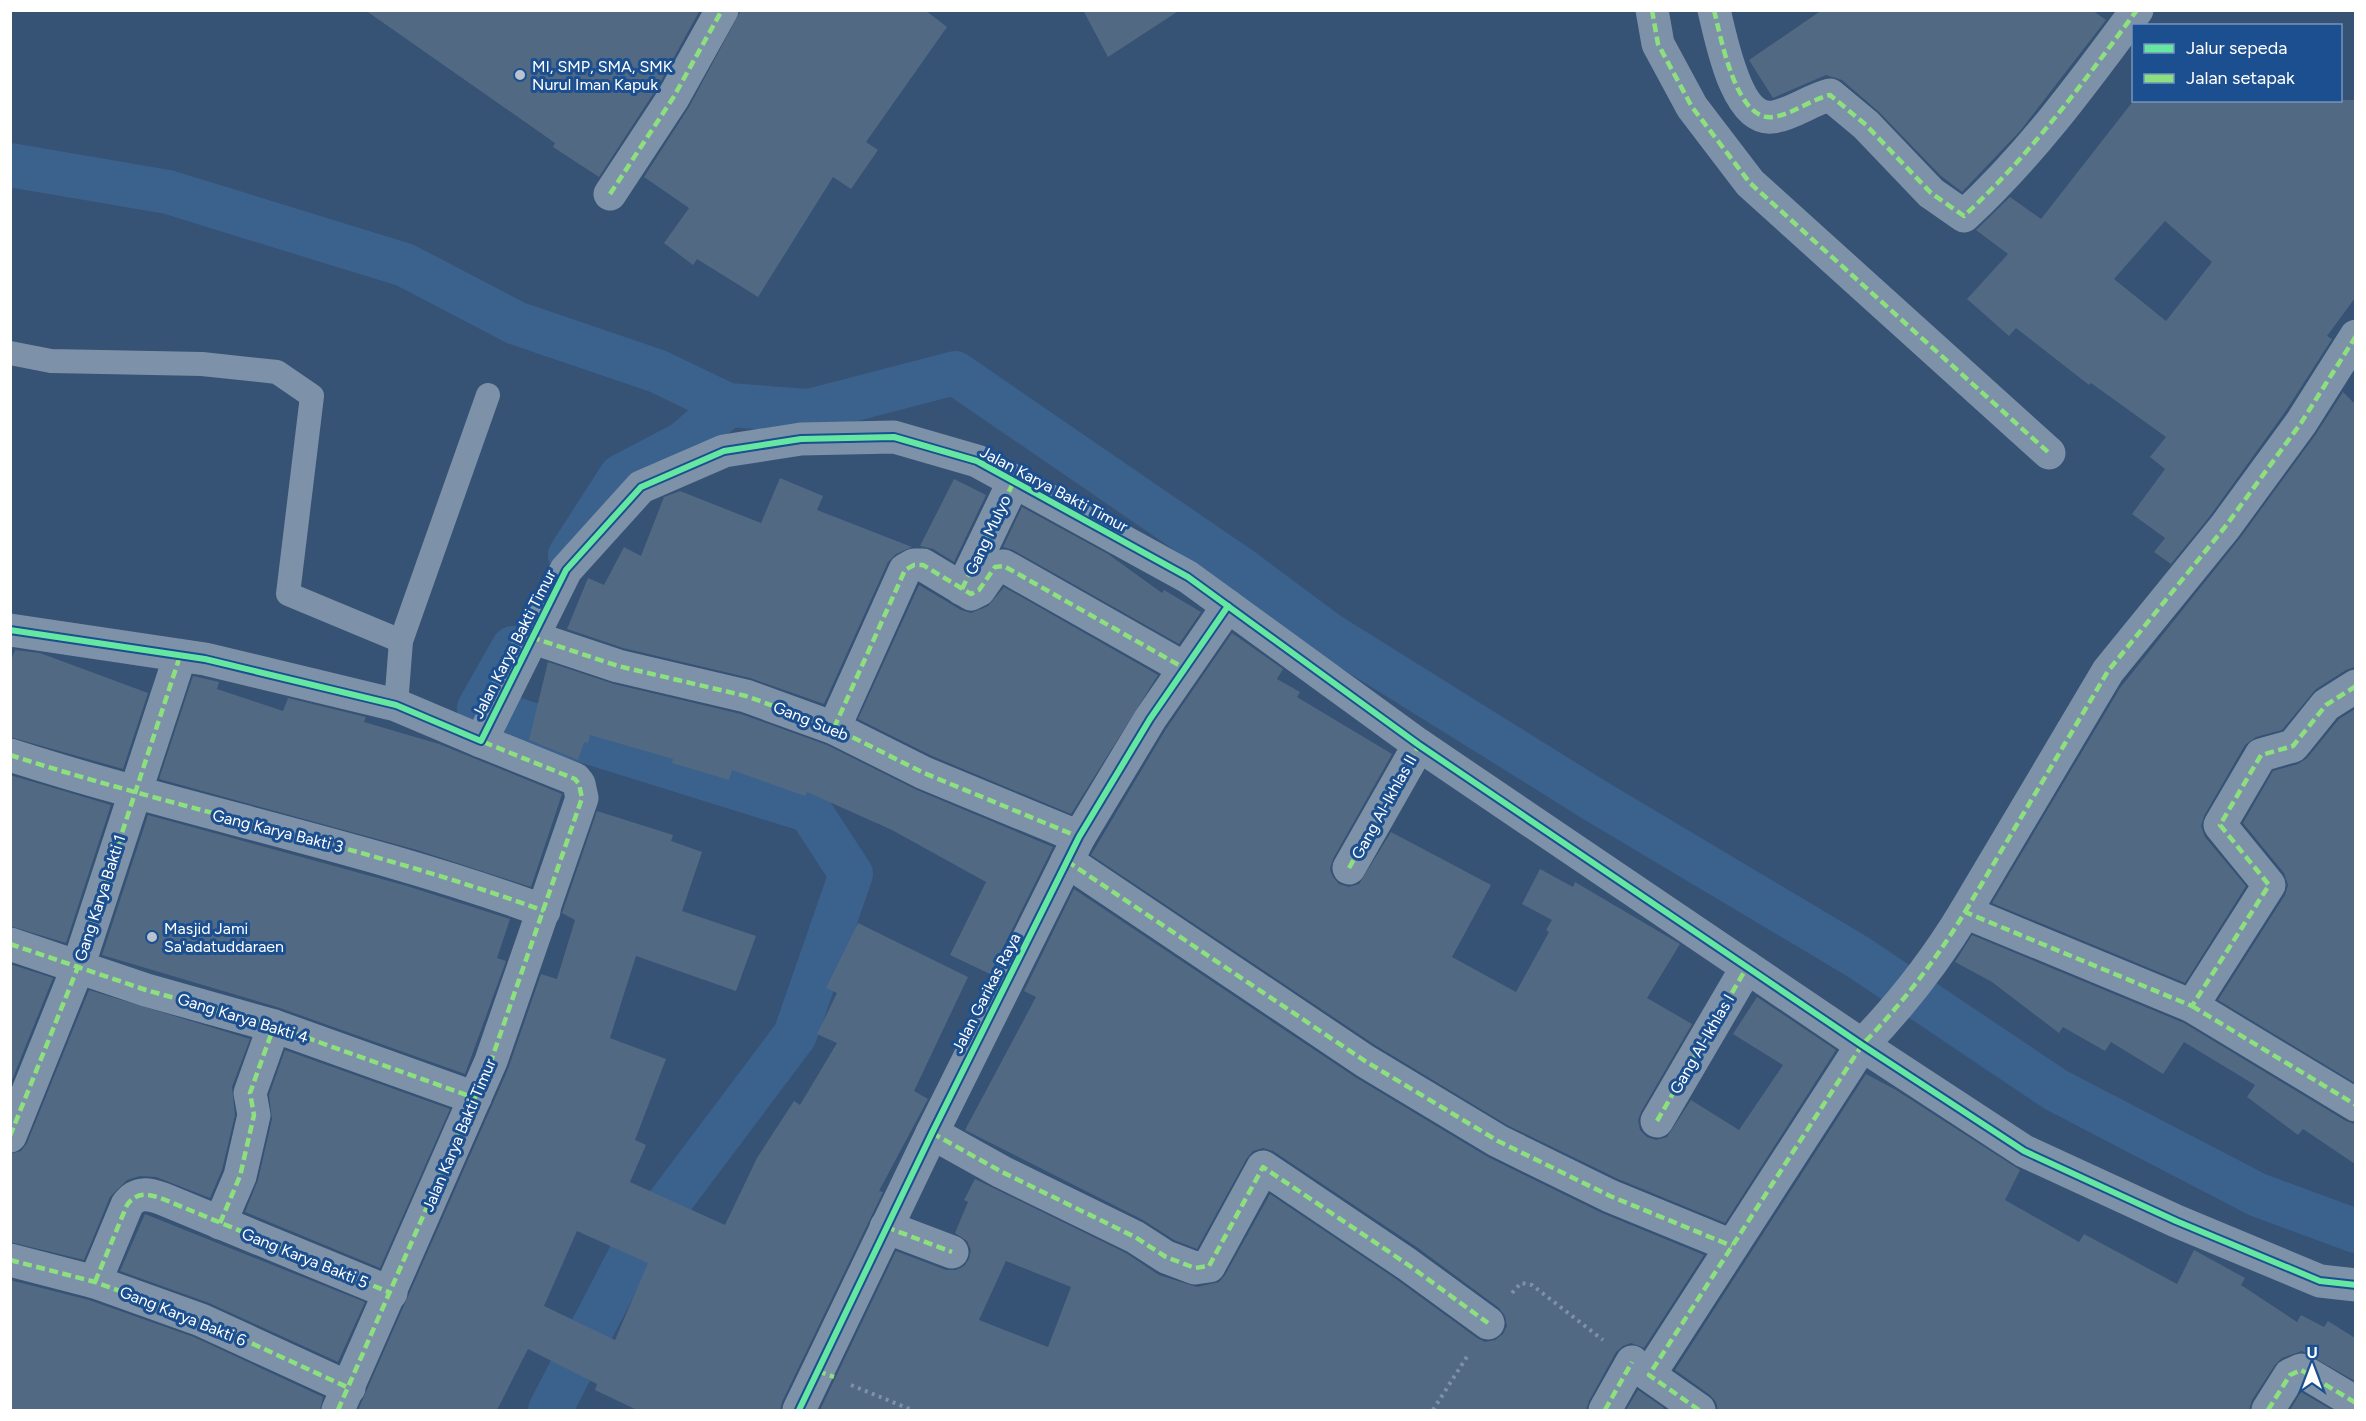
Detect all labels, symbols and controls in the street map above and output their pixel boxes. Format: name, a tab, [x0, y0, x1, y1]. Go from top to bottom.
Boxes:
legend	[2132, 24, 2342, 102]
text: Jalur sepeda	[2186, 37, 2287, 59]
place label: MI, SMP, SMA, SMK Nurul Iman Kapuk	[532, 57, 673, 94]
text: Jalan setapak	[2186, 67, 2295, 89]
marker: MI, SMP, SMA, SMK Nurul Iman Kapuk	[513, 68, 527, 82]
street label: Jalan Karya Bakti Timur	[977, 442, 1132, 536]
street label: Gang Mulyo	[961, 492, 1015, 578]
street label: Jalan Karya Bakti Timur	[468, 566, 560, 722]
street label: Gang Sueb	[771, 697, 851, 745]
street label: Gang Al-Ikhlas II	[1347, 751, 1421, 863]
street label: Gang Karya Bakti 3	[211, 806, 345, 856]
street label: Gang Karya Bakti 1	[71, 832, 129, 964]
place label: Masjid Jami Sa'adatuddaraen	[164, 919, 284, 956]
marker: Masjid Jami Sa'adatuddaraen	[145, 930, 159, 944]
street label: Jalan Garikas Raya	[948, 930, 1024, 1056]
street label: Gang Karya Bakti 4	[175, 989, 311, 1047]
street label: Gang Al-Ikhlas I	[1666, 991, 1738, 1097]
street label: Jalan Karya Bakti Timur	[418, 1055, 500, 1214]
street label: Gang Karya Bakti 5	[239, 1224, 371, 1292]
street label: Gang Karya Bakti 6	[117, 1282, 249, 1350]
north arrow	[2282, 1337, 2342, 1397]
text: U	[2306, 1343, 2318, 1362]

